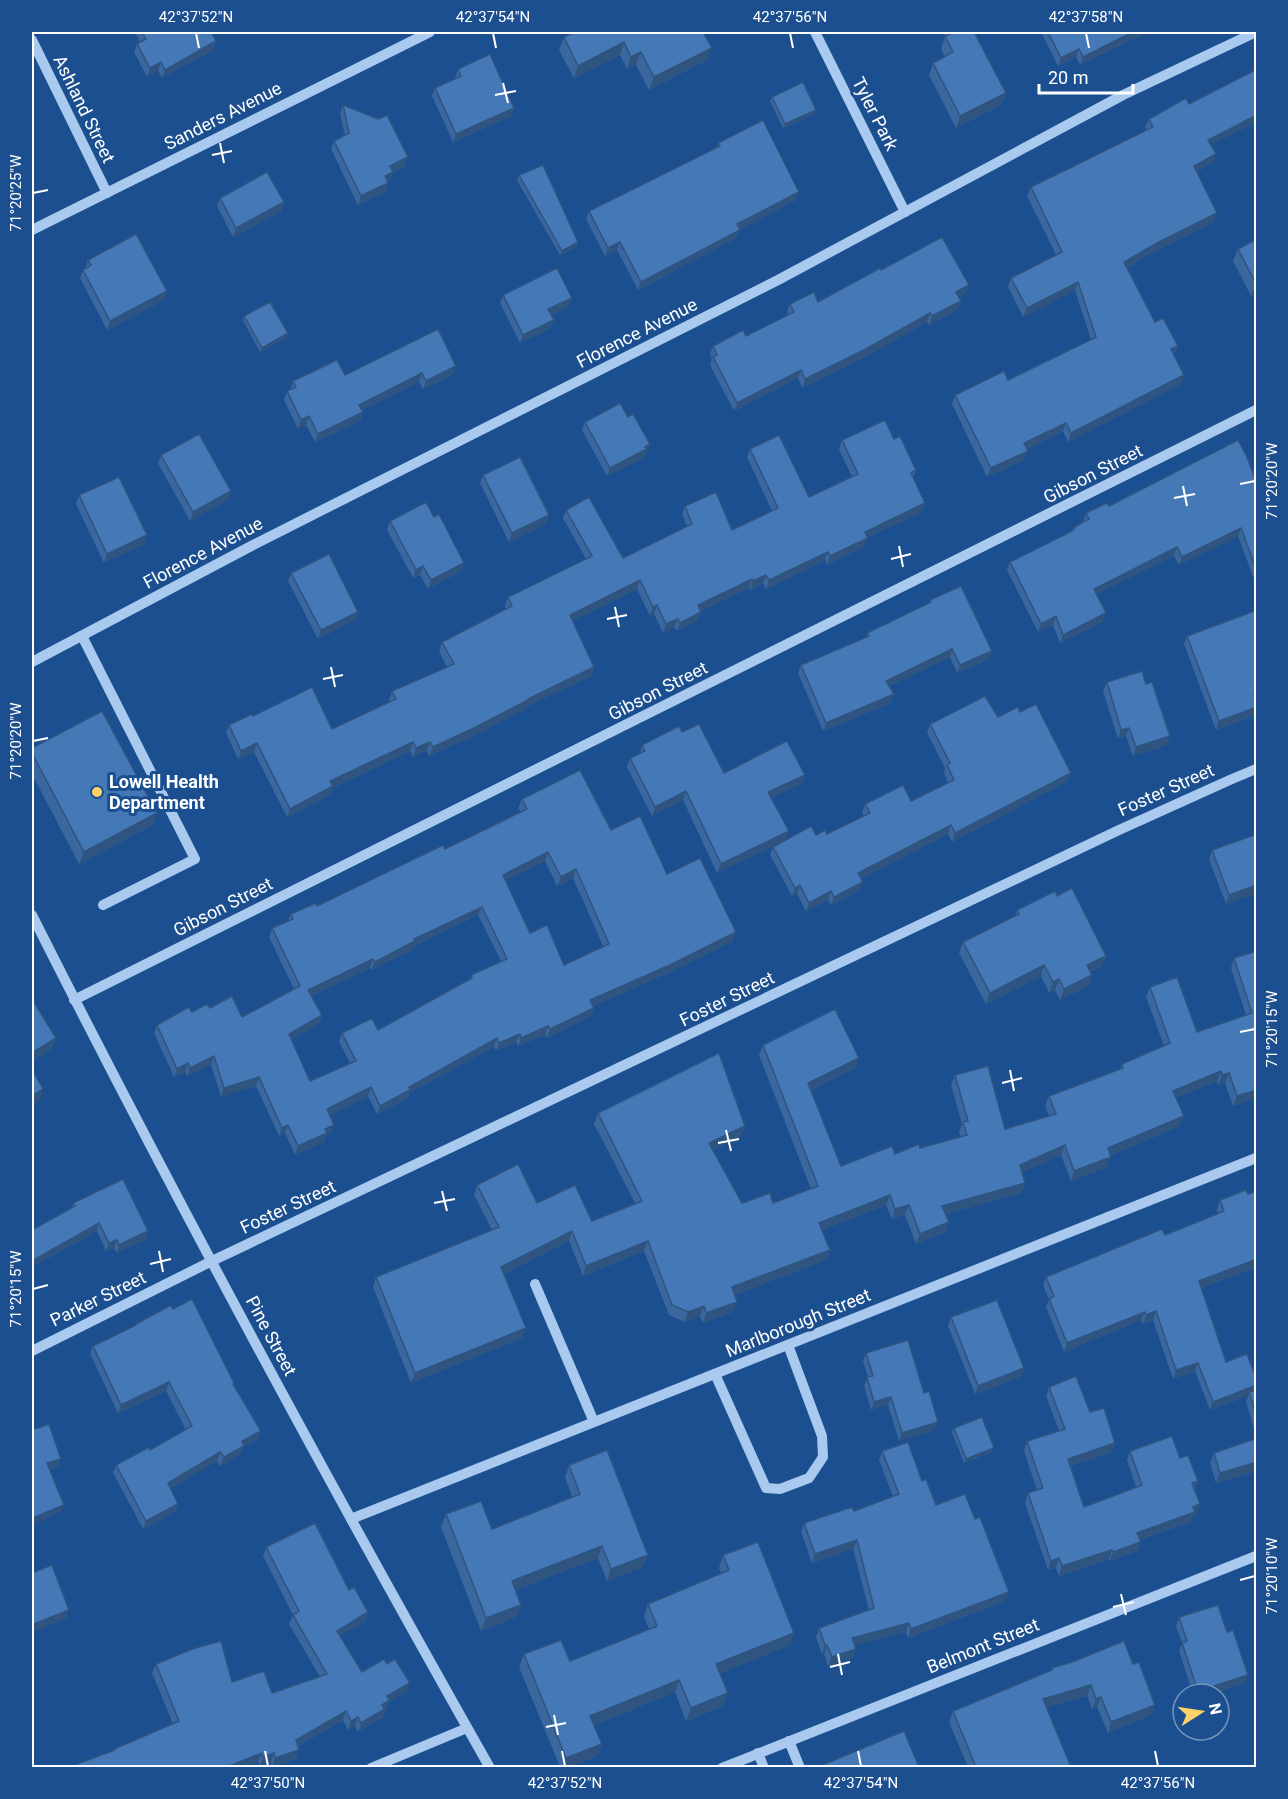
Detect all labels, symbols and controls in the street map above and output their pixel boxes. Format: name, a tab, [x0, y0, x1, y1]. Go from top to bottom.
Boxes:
text: 42°37'52"N	[159, 8, 233, 26]
text: 42°37'54"N	[456, 8, 530, 26]
text: 42°37'56"N	[753, 8, 827, 26]
text: 42°37'58"N	[1049, 8, 1123, 26]
street label: Ashland Street	[49, 52, 120, 166]
scale bar	[1039, 57, 1134, 95]
text: 20 m	[1048, 67, 1088, 88]
street label: Tyler Park	[848, 74, 903, 155]
street label: Sanders Avenue	[161, 77, 285, 154]
text: 71°20'25"W	[7, 155, 25, 231]
street label: Florence Avenue	[573, 293, 700, 372]
street label: Gibson Street	[1040, 440, 1146, 507]
text: 71°20'20"W	[1263, 443, 1281, 519]
street label: Florence Avenue	[139, 512, 266, 593]
street label: Gibson Street	[605, 657, 711, 724]
text: 71°20'20"W	[7, 703, 25, 779]
street label: Foster Street	[1115, 759, 1217, 820]
place label: Lowell Health Department	[109, 771, 219, 813]
marker: Lowell Health Department	[90, 785, 104, 799]
street label: Gibson Street	[170, 873, 276, 940]
street label: Foster Street	[676, 967, 778, 1031]
text: 71°20'15"W	[1263, 991, 1281, 1067]
street label: Foster Street	[237, 1175, 339, 1238]
text: 71°20'15"W	[7, 1251, 25, 1327]
street label: Parker Street	[47, 1266, 149, 1331]
street label: Marlborough Street	[722, 1284, 873, 1361]
street label: Pine Street	[242, 1292, 301, 1379]
text: 71°20'10"W	[1263, 1538, 1281, 1614]
street label: Belmont Street	[924, 1613, 1042, 1678]
north arrow	[1171, 1682, 1231, 1742]
text: N	[1205, 1701, 1226, 1716]
text: 42°37'50"N	[231, 1774, 305, 1792]
text: 42°37'52"N	[528, 1774, 602, 1792]
text: 42°37'54"N	[824, 1774, 898, 1792]
text: 42°37'56"N	[1121, 1774, 1195, 1792]

